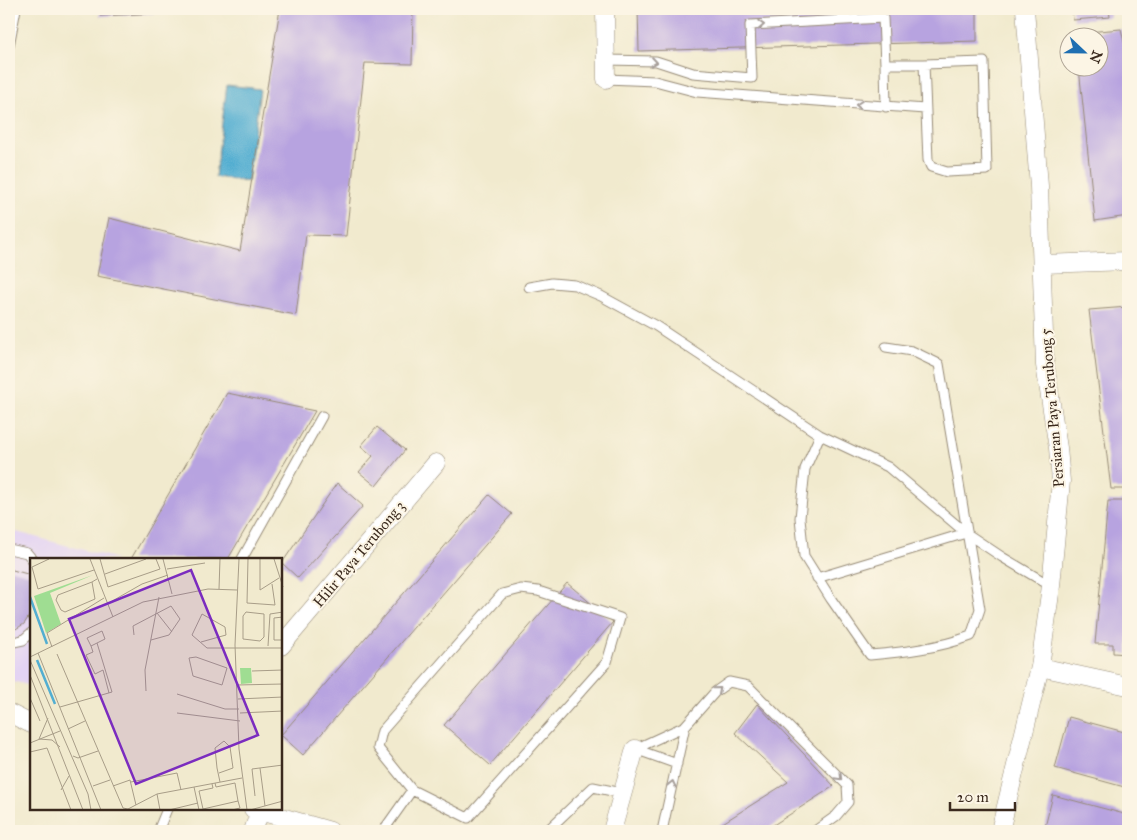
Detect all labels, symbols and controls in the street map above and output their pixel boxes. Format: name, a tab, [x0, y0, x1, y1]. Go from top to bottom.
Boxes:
one-way arrow	[757, 19, 765, 30]
north arrow	[1060, 28, 1110, 78]
text: N	[1085, 48, 1106, 65]
one-way arrow	[651, 56, 659, 67]
one-way arrow	[855, 99, 863, 110]
street label: Persiaran Paya Terubong 5	[1036, 328, 1068, 488]
street label: Hilir Paya Terubong 3	[309, 497, 409, 611]
inset map	[30, 558, 282, 810]
one-way arrow	[712, 688, 721, 696]
one-way arrow	[833, 772, 842, 781]
one-way arrow	[667, 779, 677, 788]
scale bar	[950, 780, 1014, 812]
text: 20 m	[957, 788, 989, 806]

